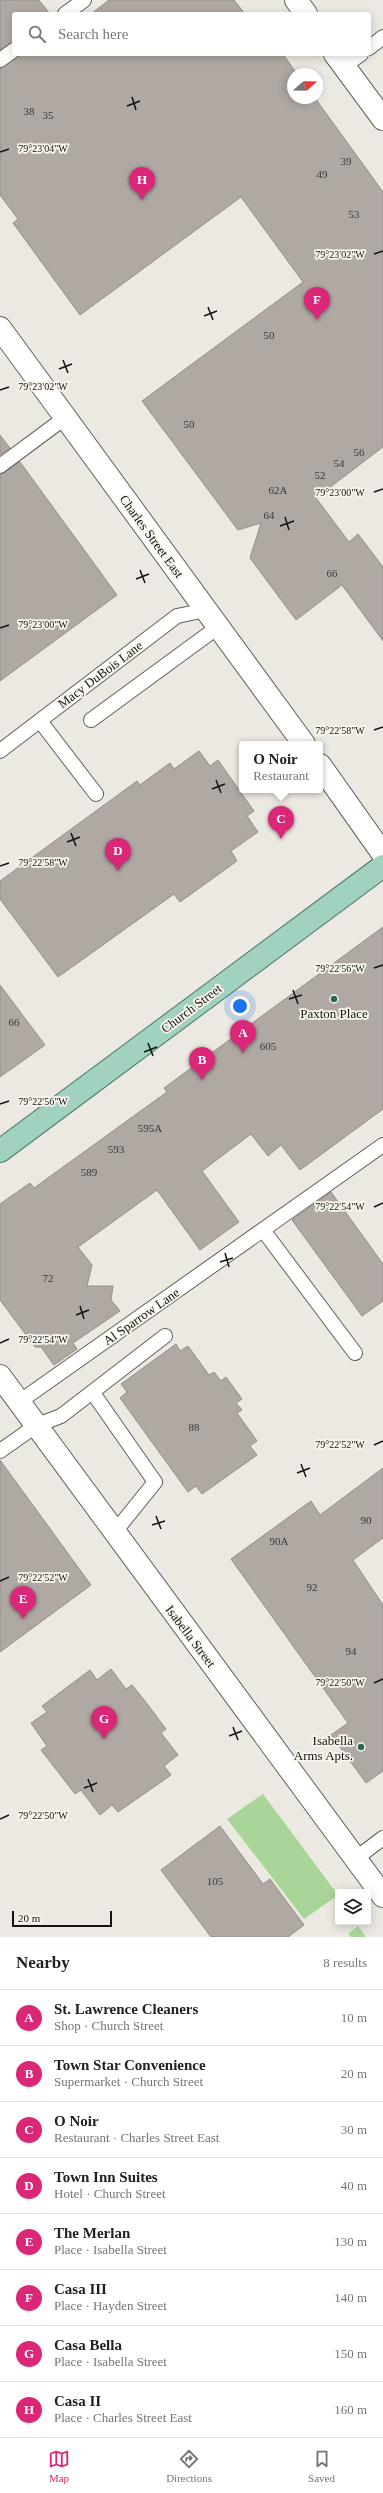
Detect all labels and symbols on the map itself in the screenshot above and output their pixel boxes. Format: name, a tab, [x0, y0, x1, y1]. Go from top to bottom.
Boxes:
north arrow	[287, 68, 323, 104]
house number: 38	[24, 105, 35, 117]
house number: 35	[43, 109, 54, 121]
text: 79°23'04"W	[18, 143, 68, 154]
house number: 39	[341, 155, 352, 167]
pin: H	[129, 167, 155, 200]
house number: 49	[317, 168, 328, 180]
house number: 53	[349, 208, 360, 220]
text: 79°23'02"W	[315, 249, 365, 260]
pin: F	[304, 287, 330, 320]
house number: 50	[264, 329, 275, 341]
text: 79°23'02"W	[18, 381, 68, 392]
house number: 50	[184, 418, 195, 430]
house number: 56	[354, 446, 365, 458]
house number: 54	[334, 457, 345, 469]
house number: 52	[315, 469, 326, 481]
house number: 62A	[269, 484, 288, 496]
text: 79°23'00"W	[315, 487, 365, 498]
street label: Charles Street East	[116, 492, 187, 581]
house number: 64	[264, 509, 275, 521]
house number: 66	[327, 567, 338, 579]
text: 79°23'00"W	[18, 619, 68, 630]
street label: Macy DuBois Lane	[55, 638, 146, 711]
text: 79°22'58"W	[315, 725, 365, 736]
pin: C	[268, 806, 294, 839]
pin: D	[105, 838, 131, 871]
text: 79°22'58"W	[18, 857, 68, 868]
text: 79°22'56"W	[315, 963, 365, 974]
street label: Church Street	[158, 981, 225, 1036]
marker: Paxton Place	[329, 994, 339, 1004]
your location	[230, 996, 250, 1016]
place label: Paxton Place	[300, 1006, 368, 1021]
house number: 66	[9, 1016, 20, 1028]
pin: A	[230, 1020, 256, 1053]
house number: 605	[260, 1040, 277, 1052]
pin: B	[189, 1047, 215, 1080]
text: 79°22'56"W	[18, 1096, 68, 1107]
house number: 595A	[138, 1122, 162, 1134]
house number: 593	[108, 1143, 125, 1155]
house number: 589	[81, 1166, 98, 1178]
text: 79°22'54"W	[315, 1201, 365, 1212]
house number: 72	[43, 1272, 54, 1284]
street label: Al Sparrow Lane	[100, 1284, 182, 1348]
text: 79°22'54"W	[18, 1334, 68, 1345]
house number: 88	[189, 1421, 200, 1433]
text: 79°22'52"W	[315, 1439, 365, 1450]
house number: 90	[361, 1514, 372, 1526]
house number: 90A	[270, 1535, 289, 1547]
text: 79°22'52"W	[18, 1572, 68, 1583]
house number: 92	[307, 1581, 318, 1593]
pin: E	[10, 1586, 36, 1619]
street label: Isabella Street	[162, 1602, 219, 1671]
house number: 94	[346, 1645, 357, 1657]
text: 79°22'50"W	[315, 1677, 365, 1688]
pin: G	[91, 1706, 117, 1739]
place label: Isabella Arms Apts.	[294, 1733, 353, 1763]
marker: Isabella Arms Apts.	[356, 1742, 366, 1752]
text: 79°22'50"W	[18, 1810, 68, 1821]
house number: 105	[207, 1875, 224, 1887]
scale bar	[12, 1909, 112, 1928]

